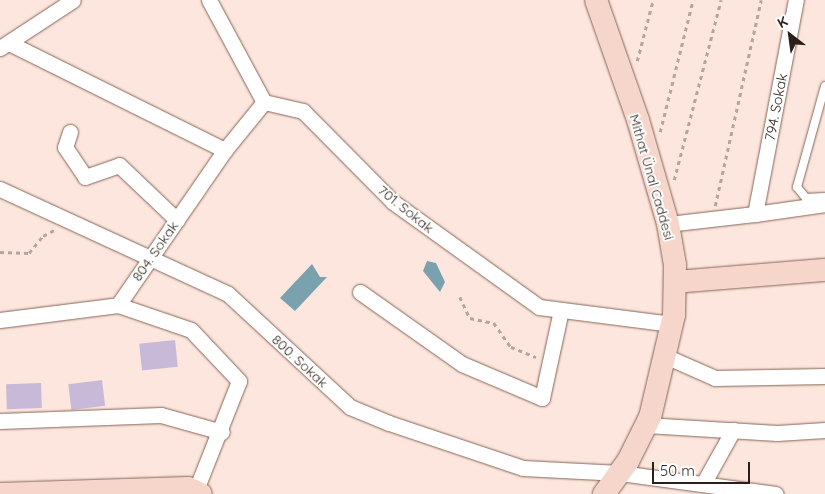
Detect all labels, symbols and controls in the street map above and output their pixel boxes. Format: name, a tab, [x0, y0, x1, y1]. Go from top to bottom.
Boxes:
north arrow	[765, 10, 815, 60]
text: K	[774, 12, 791, 32]
street label: 794. Sokak	[761, 72, 791, 142]
street label: Mithat Ünal Caddesi	[626, 112, 678, 242]
street label: 701. Sokak	[375, 181, 437, 237]
street label: 804. Sokak	[128, 218, 182, 284]
street label: 800. Sokak	[269, 331, 331, 391]
scale bar	[655, 452, 752, 484]
text: 50 m	[660, 461, 695, 480]

